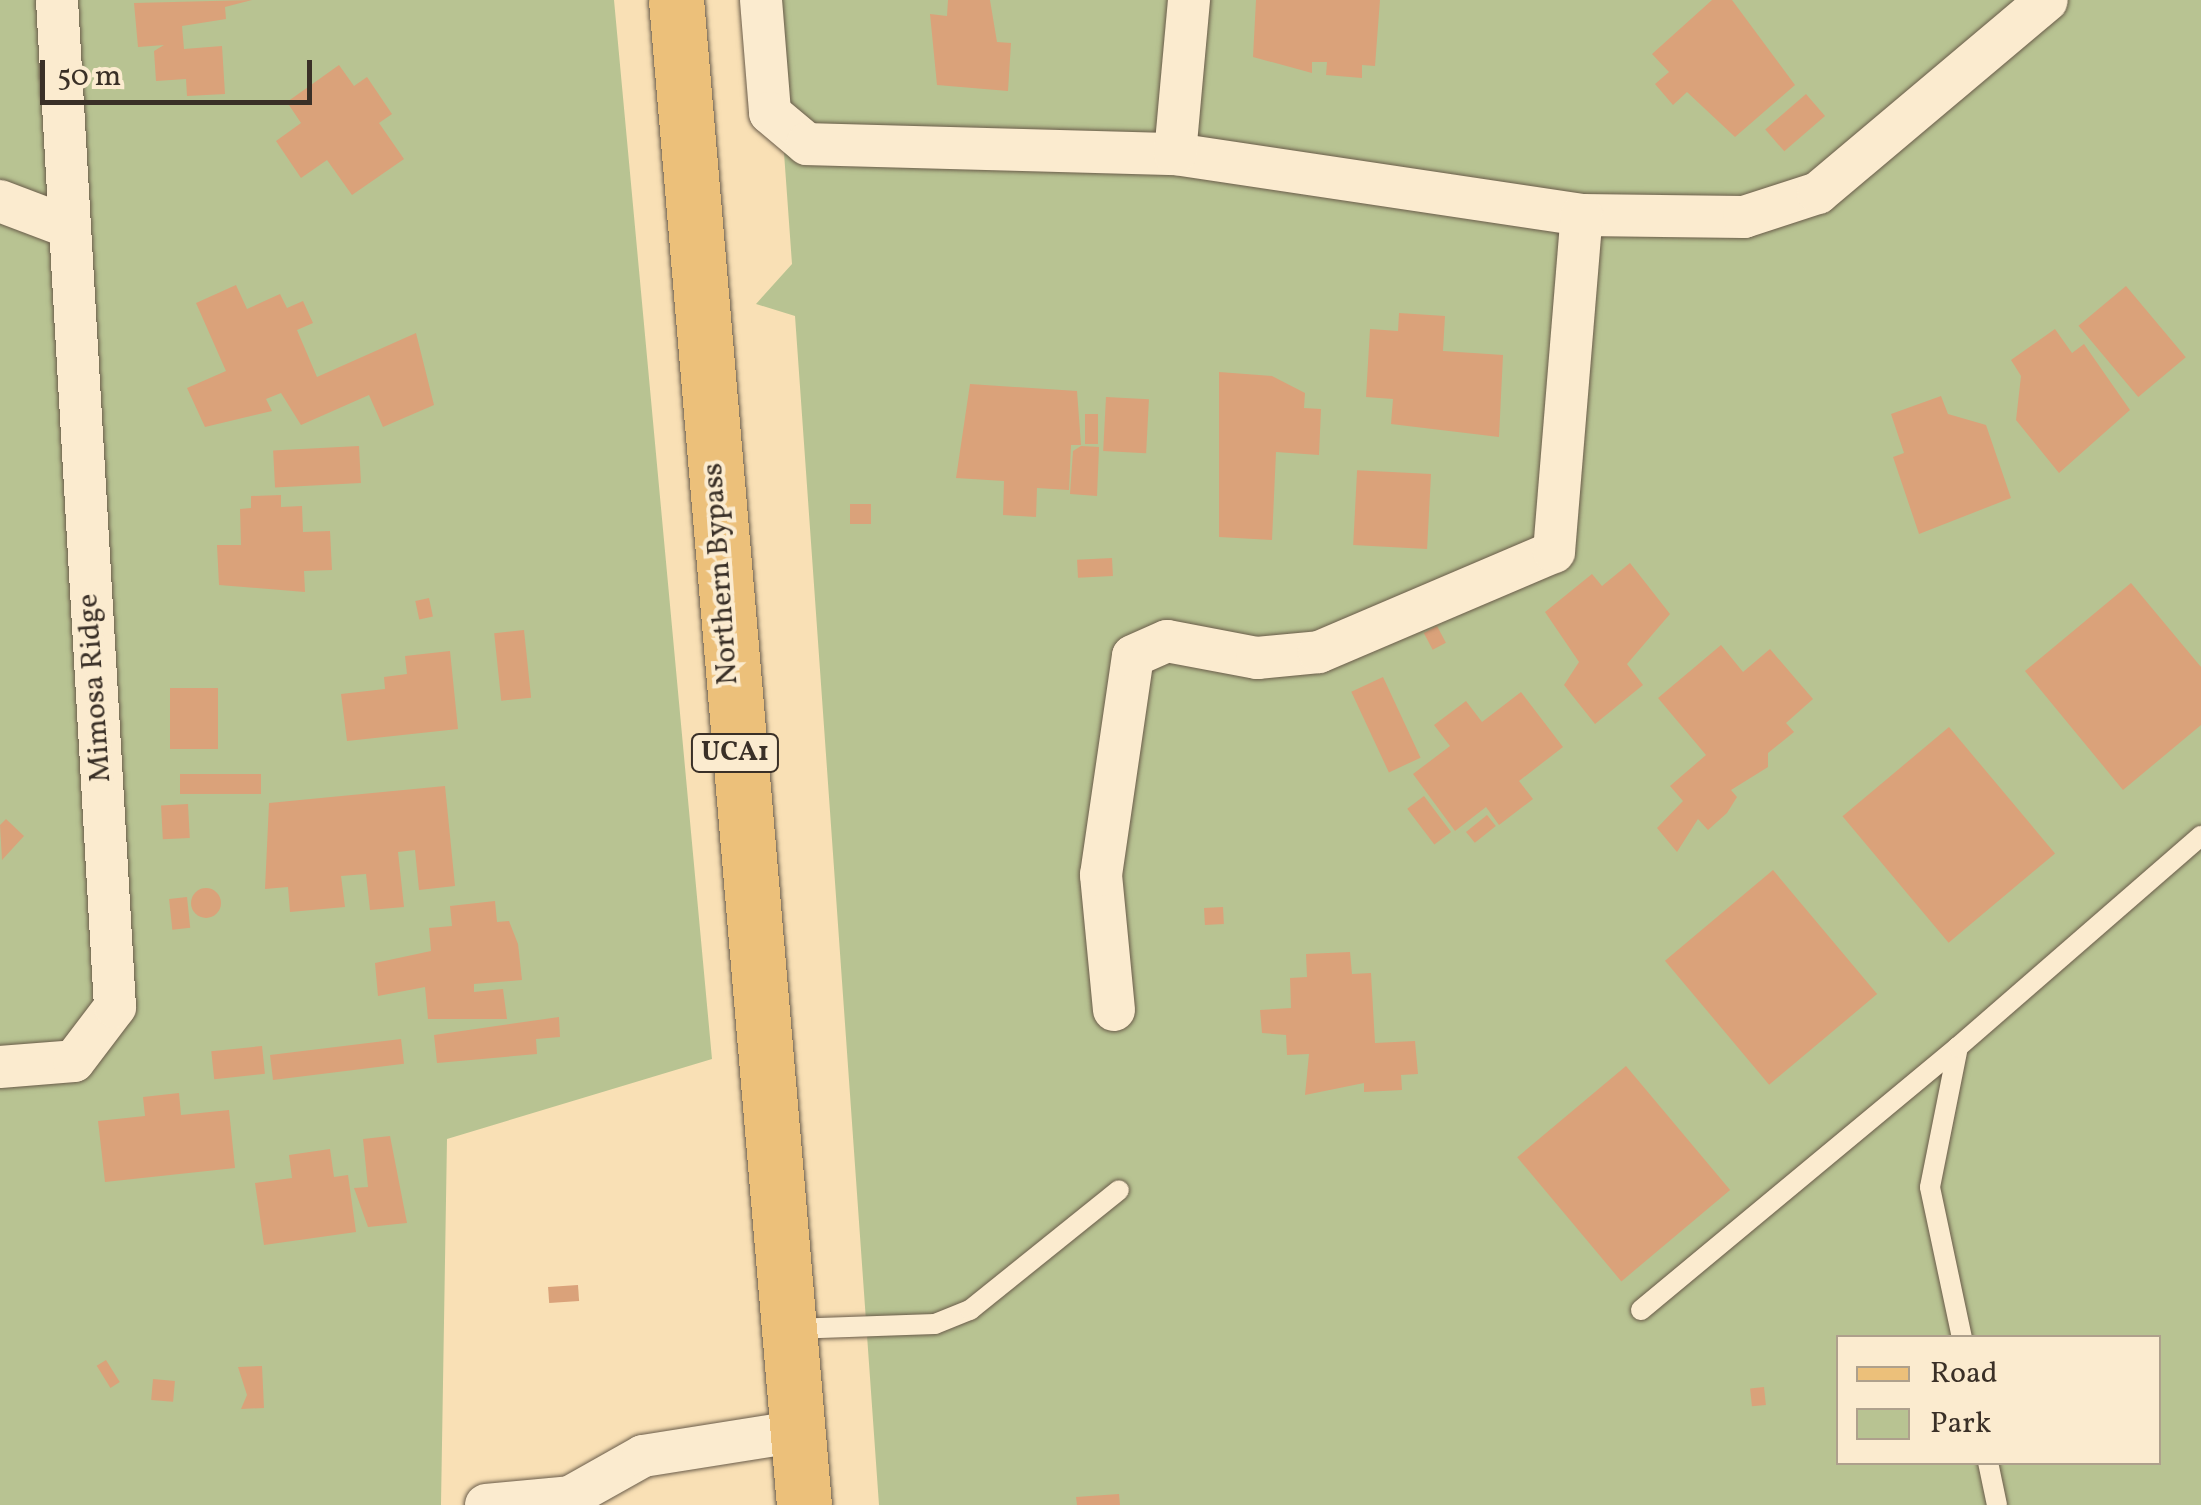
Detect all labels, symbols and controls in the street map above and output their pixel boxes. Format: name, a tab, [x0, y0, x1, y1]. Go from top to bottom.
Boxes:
scale bar	[45, 40, 318, 102]
text: 50 m	[57, 56, 121, 98]
street label: Northern Bypass	[695, 462, 747, 686]
street label: Mimosa Ridge	[70, 592, 120, 784]
road number: UCA1	[690, 730, 780, 776]
legend	[1836, 1335, 2161, 1465]
text: Road	[1930, 1353, 1998, 1395]
text: Park	[1930, 1403, 1991, 1445]

